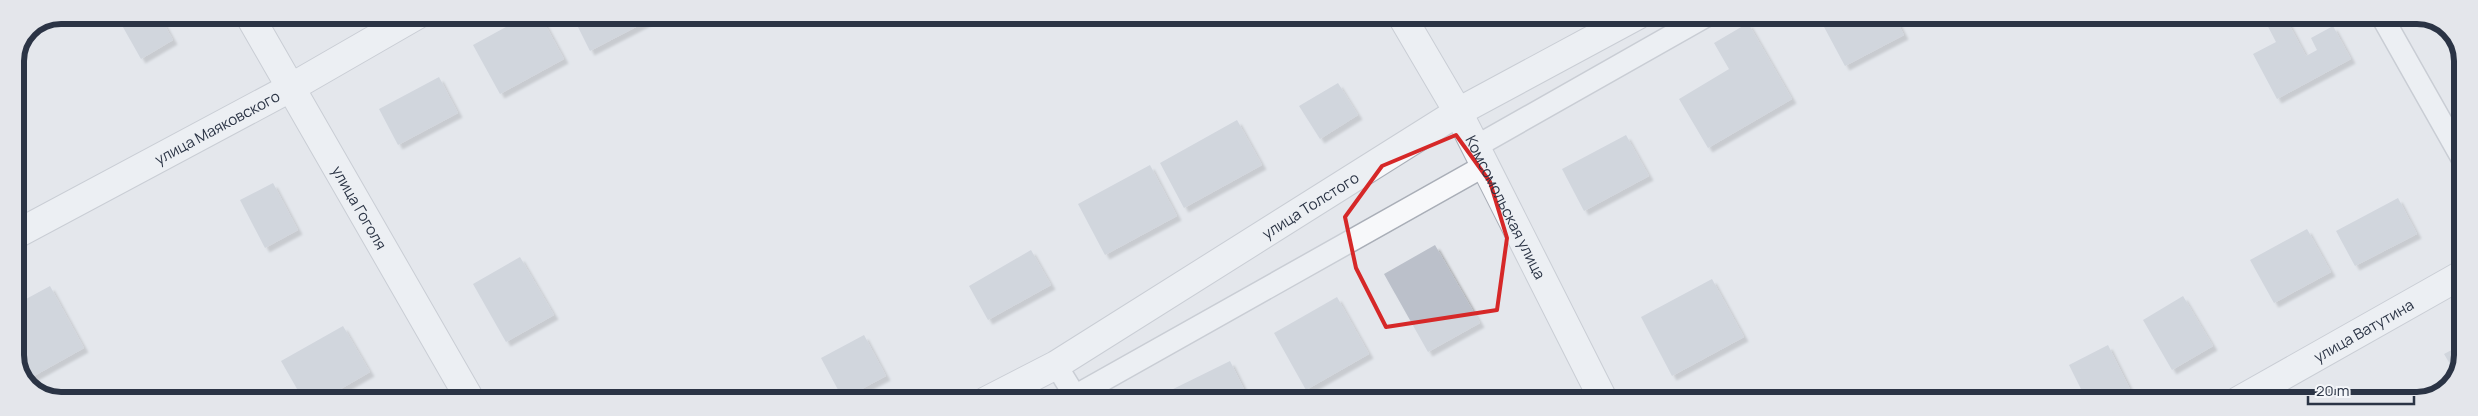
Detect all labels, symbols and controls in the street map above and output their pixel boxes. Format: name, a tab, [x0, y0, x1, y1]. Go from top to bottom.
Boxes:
street label: улица Маяковского	[151, 85, 283, 169]
street label: Комсомольская улица	[1461, 132, 1551, 282]
street label: улица Гоголя	[327, 162, 392, 253]
street label: улица Толстого	[1258, 167, 1363, 243]
street label: улица Ватутина	[2310, 294, 2417, 367]
scale bar	[2308, 374, 2414, 406]
text: 20 m	[2316, 380, 2349, 401]

